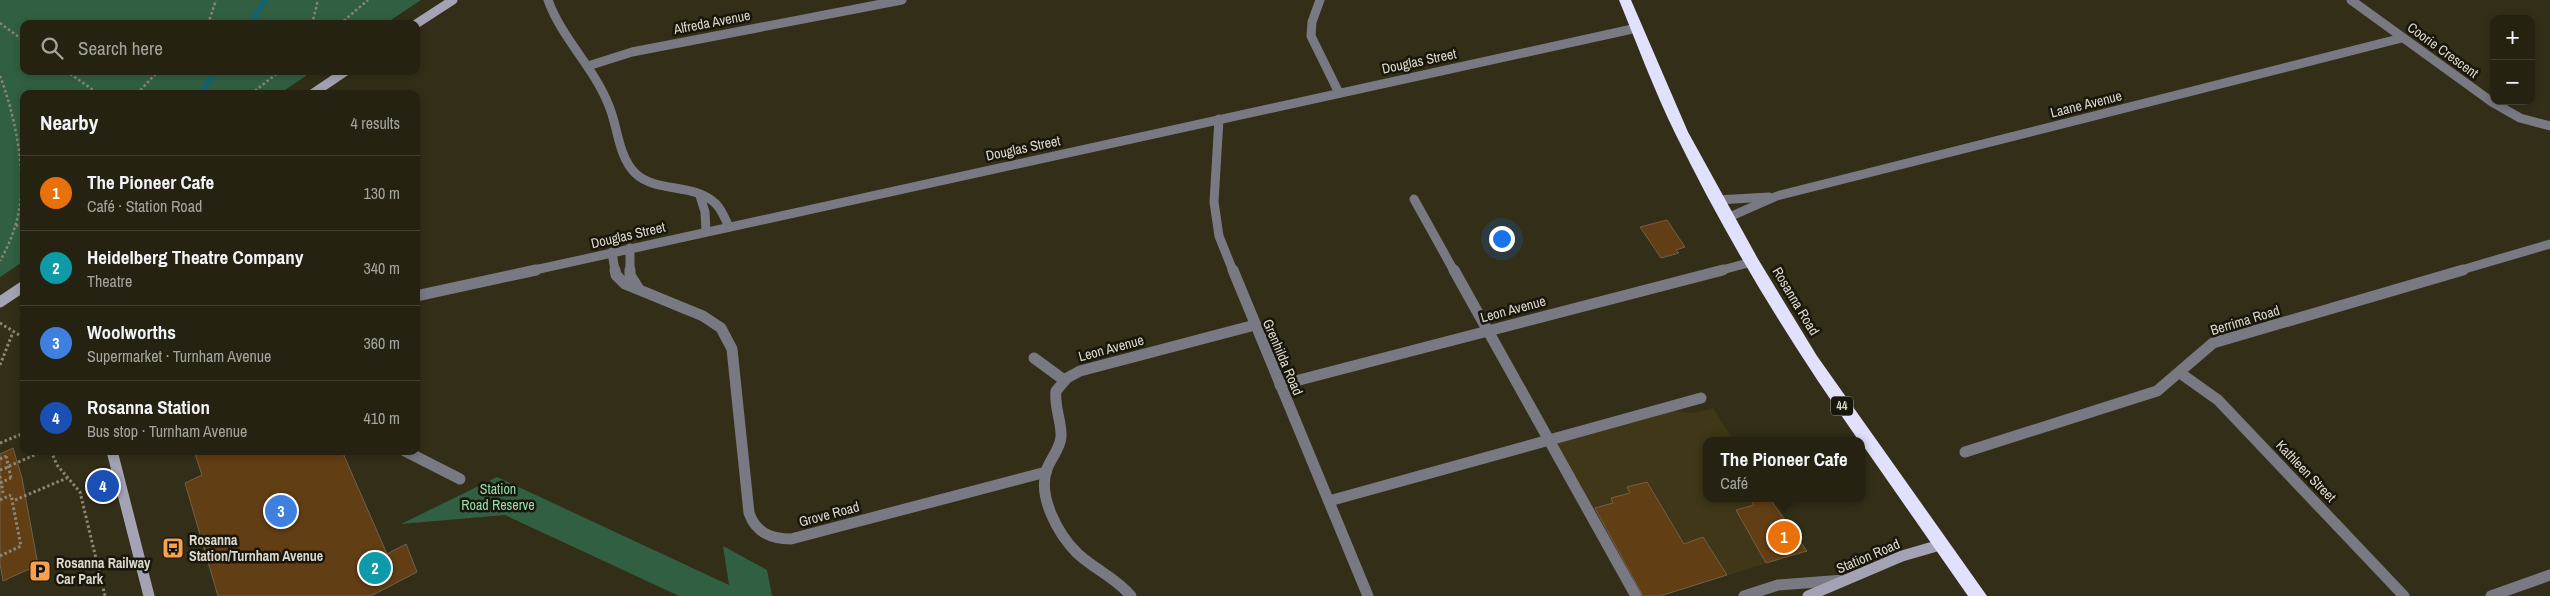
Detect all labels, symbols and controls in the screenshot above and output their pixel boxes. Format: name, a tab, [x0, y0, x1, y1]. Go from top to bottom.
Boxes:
street label: Alfreda Avenue	[671, 6, 752, 38]
map controls	[2490, 15, 2535, 105]
button: +	[2490, 15, 2535, 60]
street label: Coorie Crescent	[2404, 18, 2482, 82]
search box	[20, 20, 420, 75]
icon: search	[38, 34, 66, 62]
text: Search here	[78, 35, 163, 61]
street label: Douglas Street	[1380, 44, 1458, 78]
button: −	[2490, 60, 2535, 105]
street label: Laane Avenue	[2048, 86, 2124, 122]
text: Nearby	[40, 108, 98, 137]
text: 4 results	[350, 112, 400, 134]
street label: Douglas Street	[984, 131, 1062, 165]
text: The Pioneer Cafe	[87, 169, 214, 195]
text: 1	[52, 182, 60, 204]
text: 130 m	[364, 182, 400, 204]
text: Café · Station Road	[87, 195, 202, 217]
street label: Douglas Street	[589, 218, 667, 252]
your location	[1489, 226, 1515, 252]
text: Heidelberg Theatre Company	[87, 244, 303, 270]
text: 2	[52, 257, 60, 279]
text: 340 m	[364, 257, 400, 279]
street label: Rosanna Road	[1769, 264, 1823, 338]
text: Theatre	[87, 270, 132, 292]
street label: Leon Avenue	[1478, 292, 1548, 326]
street label: Berrima Road	[2208, 301, 2282, 339]
street label: Grenhilda Road	[1259, 316, 1307, 398]
text: Woolworths	[87, 319, 176, 345]
street label: Leon Avenue	[1076, 331, 1146, 365]
text: 3	[52, 332, 60, 354]
text: 360 m	[364, 332, 400, 354]
text: Supermarket · Turnham Avenue	[87, 345, 271, 367]
text: Rosanna Station	[87, 394, 210, 420]
road number: 44	[1831, 396, 1853, 416]
text: 4	[52, 407, 60, 429]
text: 410 m	[364, 407, 400, 429]
text: Bus stop · Turnham Avenue	[87, 420, 247, 442]
street label: Kathleen Street	[2272, 436, 2340, 506]
popup	[1703, 437, 1865, 502]
text: The Pioneer Cafe	[1720, 446, 1848, 472]
pin: 4	[87, 467, 119, 505]
text: Café	[1720, 472, 1748, 494]
park label: Station Road Reserve	[461, 480, 535, 514]
pin: 3	[265, 492, 297, 530]
street label: Grove Road	[797, 497, 861, 531]
pin: 1	[1768, 518, 1800, 556]
place label: Rosanna Station/Turnham Avenue	[189, 531, 323, 565]
street label: Station Road	[1834, 535, 1902, 577]
bus stop icon: Rosanna Station/Turnham Avenue	[161, 536, 185, 560]
pin: 2	[359, 549, 391, 587]
place label: Rosanna Railway Car Park	[56, 554, 151, 588]
parking icon: Rosanna Railway Car Park	[28, 559, 52, 583]

